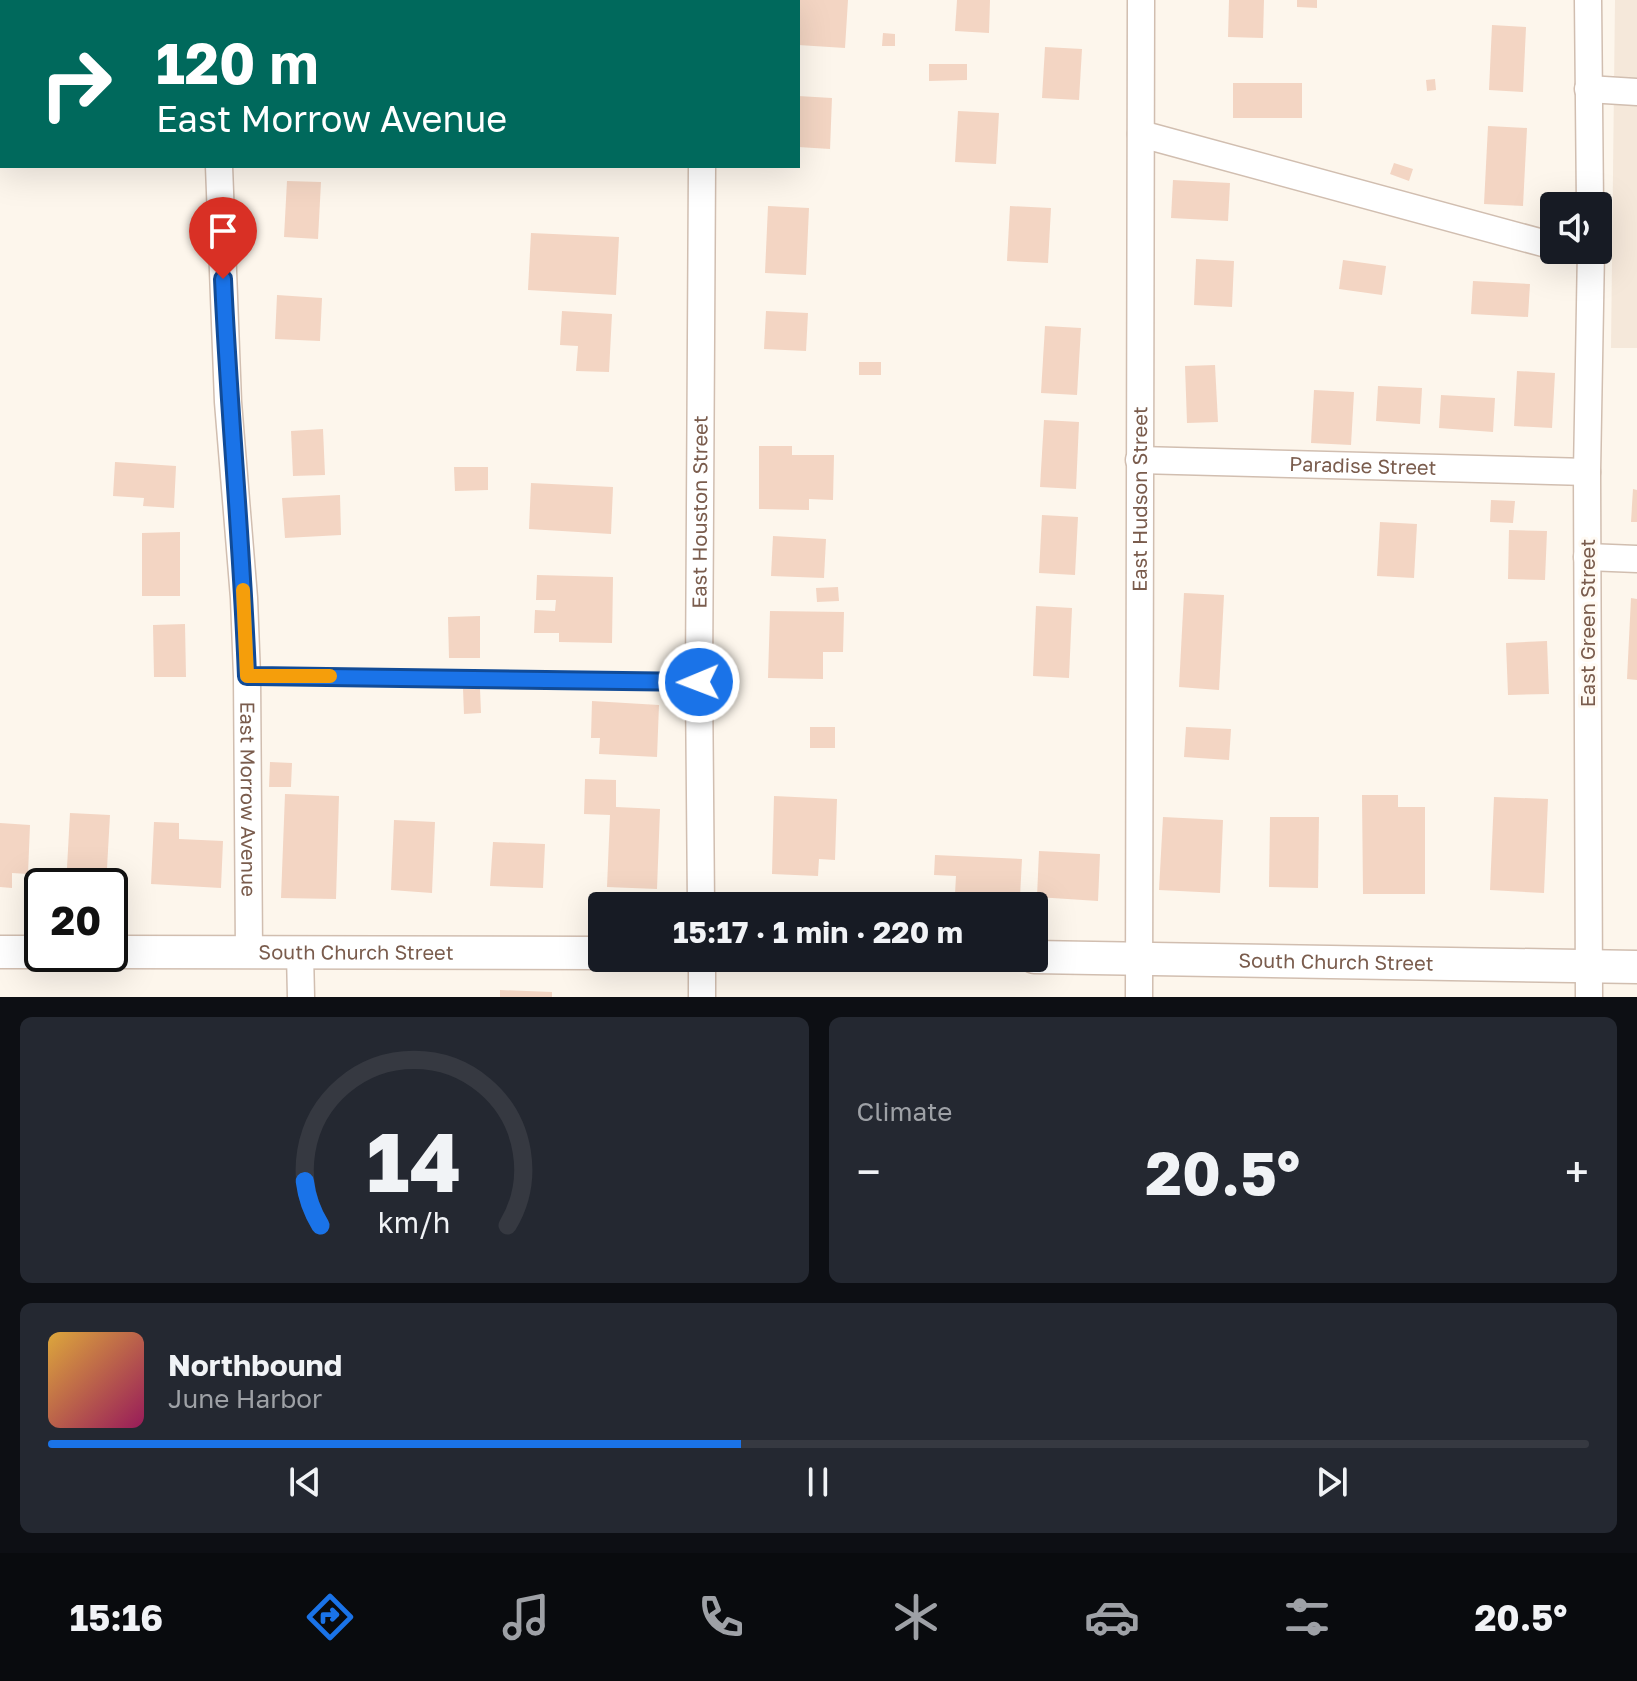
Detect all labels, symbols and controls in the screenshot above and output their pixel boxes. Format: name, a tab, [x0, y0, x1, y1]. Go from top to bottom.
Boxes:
text: 120 m	[156, 29, 318, 96]
icon: right	[24, 32, 128, 136]
text: East Morrow Avenue	[156, 97, 507, 140]
map controls	[1540, 192, 1612, 264]
button: sound	[1540, 192, 1612, 264]
pin	[189, 197, 257, 279]
icon: arrive	[201, 209, 245, 253]
street label: East Hudson Street	[1127, 406, 1151, 592]
street label: East Houston Street	[686, 415, 712, 609]
street label: Paradise Street	[1289, 451, 1437, 479]
street label: East Green Street	[1575, 539, 1599, 707]
position arrow	[657, 640, 741, 724]
street label: East Morrow Avenue	[236, 701, 262, 897]
speed limit sign: 20	[24, 868, 128, 972]
text: 15:17 · 1 min · 220 m	[673, 914, 963, 950]
street label: South Church Street	[258, 939, 454, 964]
street label: South Church Street	[1238, 947, 1434, 975]
text: Climate	[857, 1096, 952, 1127]
text: 14	[367, 1110, 462, 1210]
text: 20.5°	[1145, 1136, 1300, 1208]
text: −	[857, 1145, 881, 1198]
text: +	[1565, 1145, 1589, 1198]
text: km/h	[378, 1205, 451, 1239]
text: Northbound	[168, 1347, 342, 1383]
text: June Harbor	[168, 1383, 322, 1414]
icon: previous	[283, 1460, 327, 1504]
icon: pause	[796, 1460, 840, 1504]
icon: next	[1310, 1460, 1354, 1504]
icon: directions	[302, 1589, 358, 1645]
icon: music	[498, 1589, 554, 1645]
icon: phone	[693, 1589, 749, 1645]
icon: climate	[888, 1589, 944, 1645]
icon: car	[1084, 1589, 1140, 1645]
icon: filters	[1279, 1589, 1335, 1645]
text: 15:16	[70, 1596, 163, 1639]
text: 20.5°	[1474, 1596, 1567, 1639]

